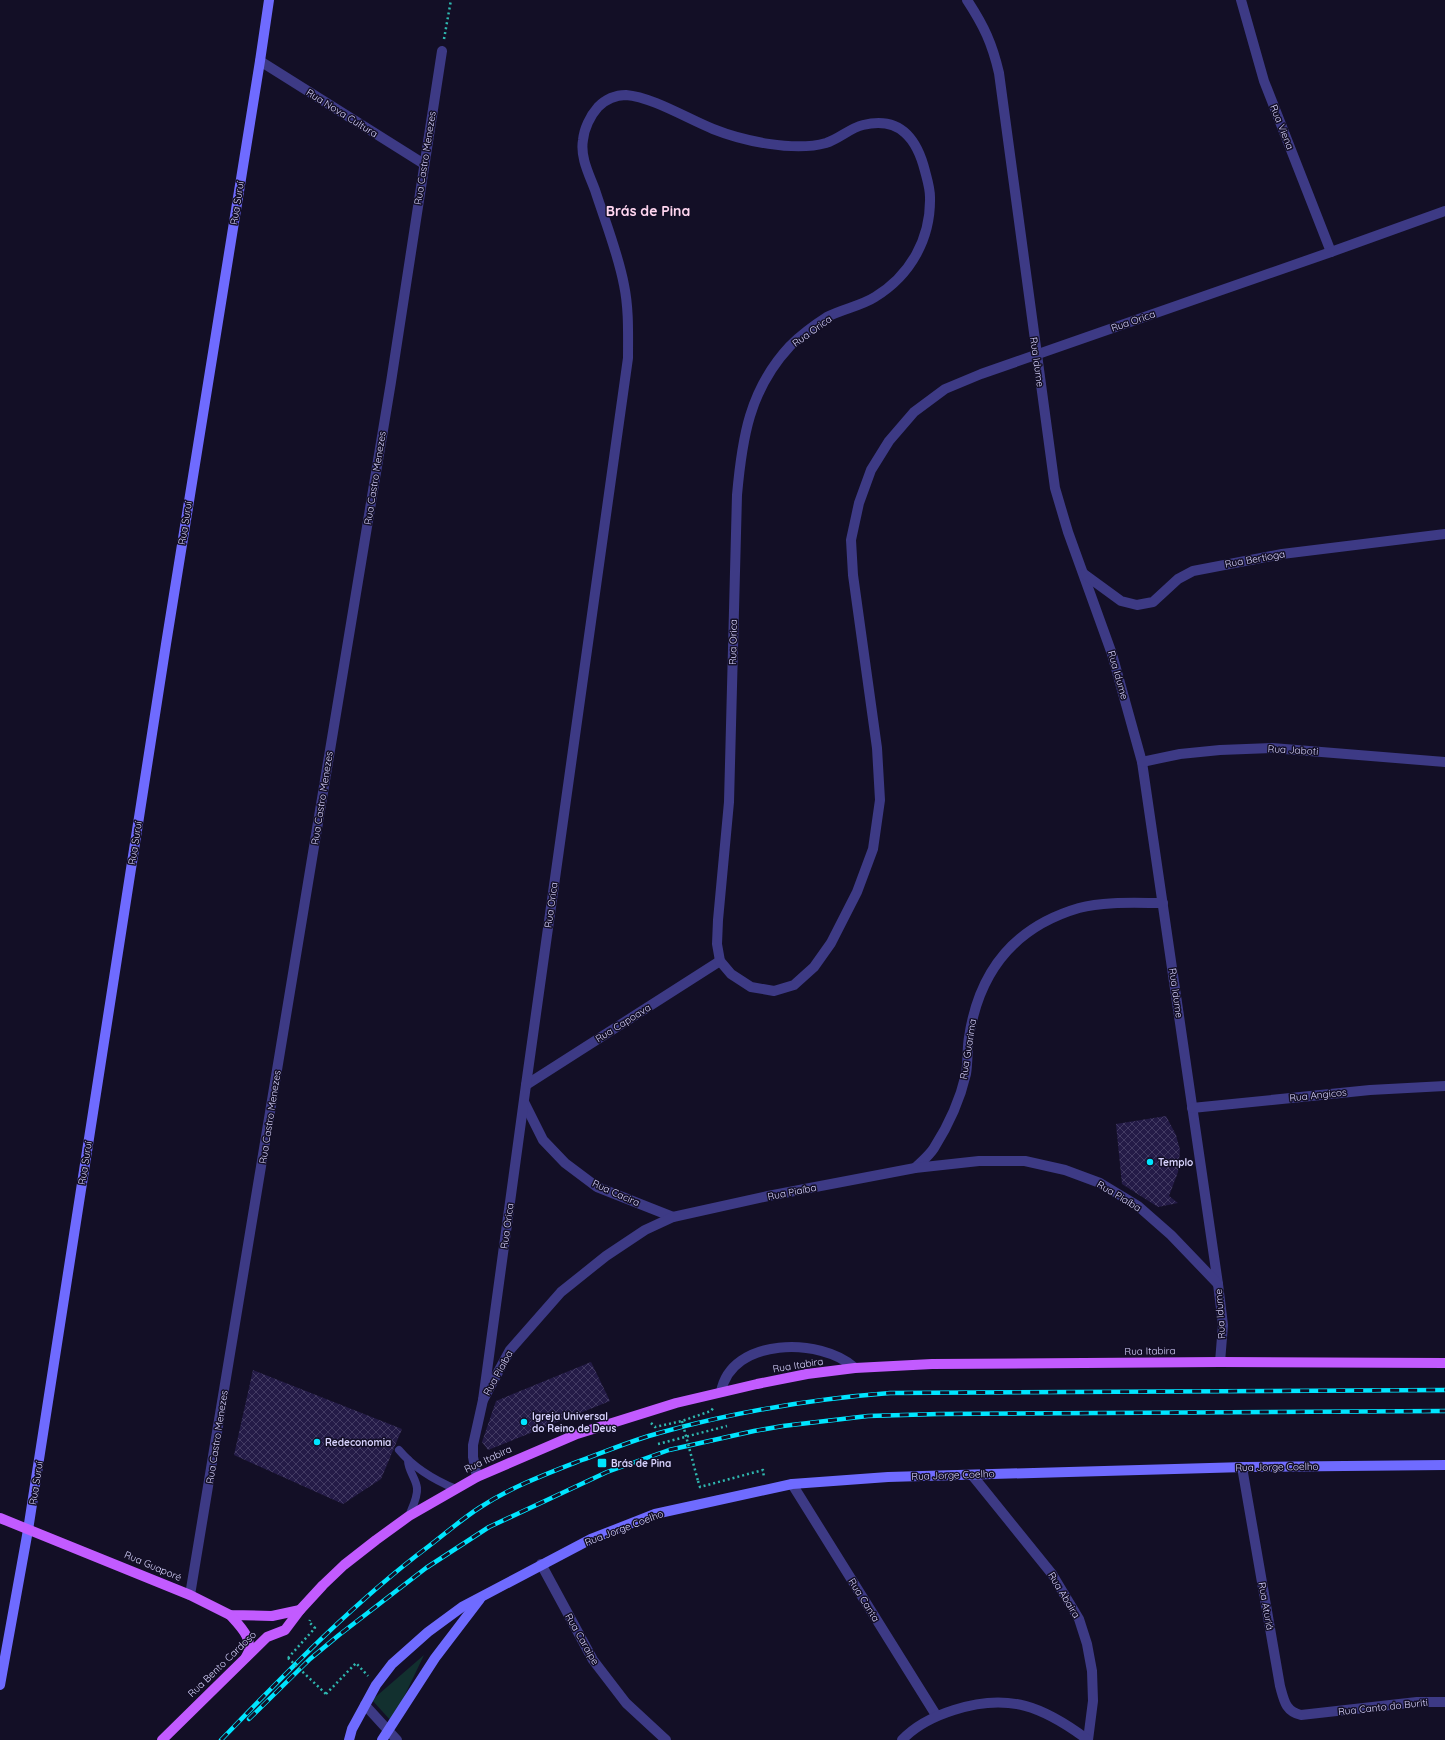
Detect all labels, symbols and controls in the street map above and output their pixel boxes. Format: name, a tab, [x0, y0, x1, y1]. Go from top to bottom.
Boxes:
street label: Rua Nova Cultura	[304, 86, 380, 140]
street label: Rua Viena	[1267, 103, 1297, 151]
street label: Rua Castro Menezes	[411, 110, 439, 206]
street label: Rua Suruí	[227, 179, 247, 226]
district label: Brás de Pina	[606, 202, 690, 220]
street label: Rua Orica	[1109, 307, 1157, 335]
street label: Rua Orica	[790, 312, 834, 350]
street label: Rua Idume	[1027, 336, 1047, 388]
street label: Rua Castro Menezes	[361, 430, 389, 526]
street label: Rua Suruí	[175, 499, 195, 546]
street label: Rua Bertioga	[1224, 547, 1286, 571]
street label: Rua Orica	[726, 619, 740, 665]
street label: Rua Idume	[1105, 649, 1131, 701]
street label: Rua Jaboti	[1267, 742, 1319, 758]
street label: Rua Castro Menezes	[308, 750, 336, 846]
street label: Rua Suruí	[125, 819, 145, 866]
street label: Rua Orica	[541, 881, 561, 929]
street label: Rua Idume	[1166, 967, 1186, 1019]
street label: Rua Capoava	[593, 1001, 653, 1045]
street label: Rua Guarima	[957, 1018, 979, 1080]
street label: Rua Castro Menezes	[256, 1069, 284, 1165]
street label: Rua Angicos	[1289, 1085, 1348, 1104]
street label: Rua Suruí	[75, 1139, 95, 1186]
place label: Templo	[1158, 1156, 1193, 1169]
marker: Templo	[1145, 1157, 1155, 1167]
street label: Rua Cacira	[590, 1177, 642, 1209]
street label: Rua Piaíba	[1094, 1178, 1144, 1214]
street label: Rua Piaíba	[766, 1181, 818, 1203]
street label: Rua Orica	[497, 1202, 517, 1250]
street label: Rua Idume	[1212, 1288, 1228, 1340]
street label: Rua Itabira	[1124, 1344, 1176, 1358]
street label: Rua Piaíba	[480, 1348, 516, 1398]
street label: Rua Itabira	[772, 1355, 824, 1375]
street label: Rua Castro Menezes	[203, 1389, 231, 1485]
place label: Igreja Universal do Reino de Deus	[532, 1410, 616, 1435]
marker: Igreja Universal do Reino de Deus	[519, 1417, 529, 1427]
place label: Redeconomia	[325, 1436, 391, 1449]
marker: Redeconomia	[312, 1437, 322, 1447]
street label: Rua Itabira	[462, 1442, 514, 1476]
marker: Brás de Pina	[596, 1457, 608, 1469]
place label: Brás de Pina	[611, 1457, 671, 1470]
street label: Rua Suruí	[26, 1459, 46, 1506]
street label: Rua Jorge Coelho	[1235, 1460, 1319, 1474]
street label: Rua Jorge Coelho	[911, 1467, 995, 1483]
street label: Rua Jorge Coelho	[583, 1507, 665, 1549]
street label: Rua Guaporé	[122, 1548, 184, 1584]
street label: Rua Abaira	[1045, 1570, 1083, 1620]
street label: Rua Canta	[846, 1576, 882, 1624]
street label: Rua Aturiá	[1255, 1581, 1277, 1631]
street label: Rua Caraipe	[562, 1611, 602, 1667]
street label: Rua Bento Cardoso	[185, 1628, 259, 1700]
street label: Rua Canto do Buriti	[1338, 1696, 1428, 1718]

